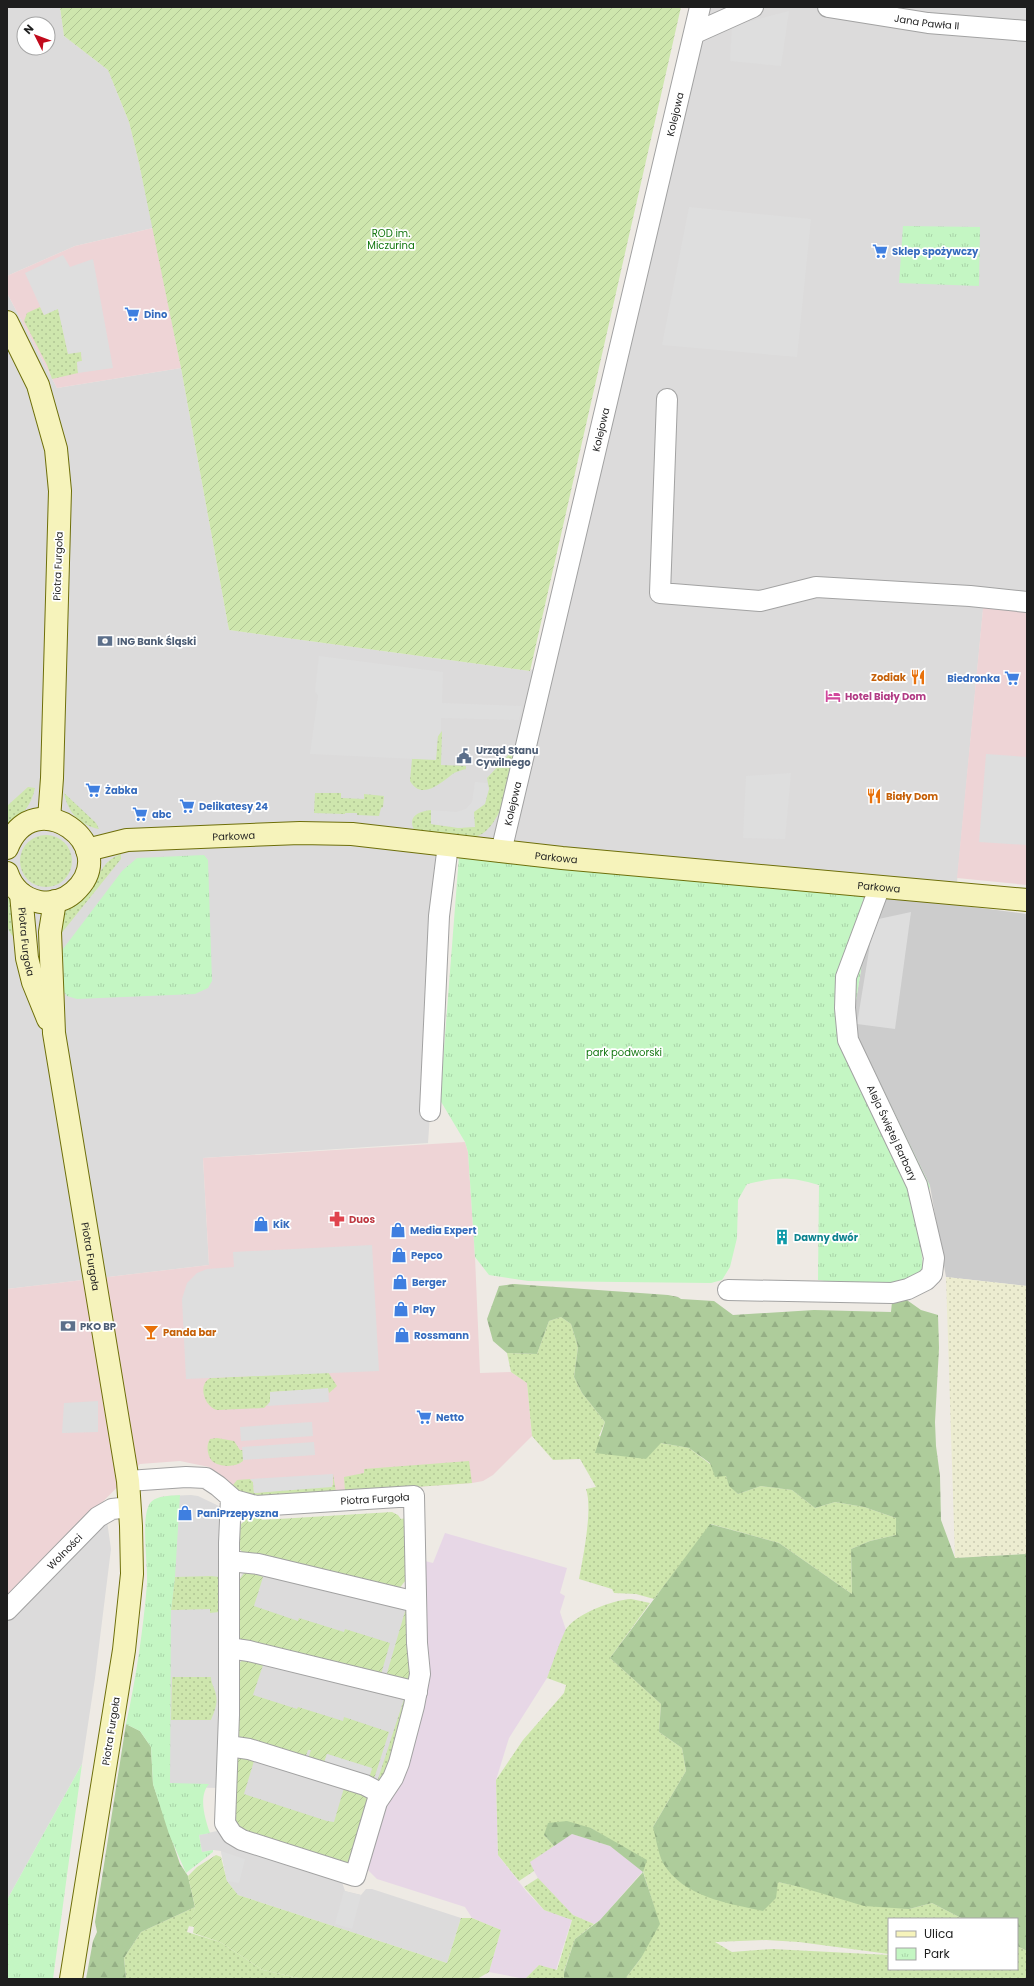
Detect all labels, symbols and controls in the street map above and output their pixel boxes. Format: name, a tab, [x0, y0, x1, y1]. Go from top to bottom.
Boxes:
street label: Jana Pawła II	[893, 10, 960, 33]
north arrow	[16, 16, 56, 56]
text: N	[20, 21, 37, 38]
street label: Kolejowa	[662, 91, 687, 138]
park label: ROD im. Miczurina	[367, 226, 415, 253]
supermarket icon: Sklep spożywczy	[871, 242, 889, 260]
place label: Sklep spożywczy	[892, 244, 979, 259]
supermarket icon: Dino	[123, 305, 141, 323]
place label: Dino	[144, 307, 168, 322]
street label: Kolejowa	[588, 406, 613, 453]
street label: Piotra Furgoła	[49, 531, 67, 601]
bank icon: ING Bank Śląski	[96, 632, 114, 650]
place label: ING Bank Śląski	[117, 634, 196, 649]
restaurant icon: Zodiak	[909, 668, 927, 686]
supermarket icon: Biedronka	[1003, 669, 1021, 687]
place label: Zodiak	[871, 670, 907, 685]
place label: Biedronka	[947, 671, 1000, 686]
hotel icon: Hotel Biały Dom	[824, 687, 842, 705]
place label: Hotel Biały Dom	[845, 689, 927, 704]
place label: Urząd Stanu Cywilnego	[476, 743, 539, 770]
public building icon: Urząd Stanu Cywilnego	[455, 747, 473, 765]
street label: Kolejowa	[500, 780, 525, 827]
supermarket icon: Żabka	[84, 781, 102, 799]
place label: Żabka	[105, 783, 138, 798]
restaurant icon: Biały Dom	[865, 787, 883, 805]
place label: Biały Dom	[886, 789, 939, 804]
supermarket icon: Delikatesy 24	[178, 797, 196, 815]
place label: Delikatesy 24	[199, 799, 268, 814]
supermarket icon: abc	[131, 805, 149, 823]
place label: abc	[152, 807, 172, 822]
street label: Parkowa	[212, 827, 255, 844]
street label: Parkowa	[534, 847, 578, 867]
street label: Parkowa	[857, 877, 901, 896]
street label: Piotra Furgoła	[15, 907, 39, 978]
park label: park podworski	[586, 1045, 662, 1060]
street label: Aleja Świętej Barbary	[863, 1082, 921, 1184]
pharmacy icon: Duos	[328, 1210, 346, 1228]
place label: Duos	[349, 1212, 375, 1227]
shop icon: KiK	[252, 1215, 270, 1233]
place label: KiK	[273, 1217, 290, 1232]
street label: Piotra Furgoła	[78, 1221, 104, 1292]
shop icon: Media Expert	[389, 1221, 407, 1239]
place label: Media Expert	[410, 1223, 477, 1238]
building icon: Dawny dwór	[773, 1228, 791, 1246]
place label: Dawny dwór	[794, 1230, 859, 1245]
shop icon: Pepco	[390, 1246, 408, 1264]
place label: Pepco	[411, 1248, 443, 1263]
shop icon: Berger	[391, 1273, 409, 1291]
place label: Berger	[412, 1275, 447, 1290]
shop icon: Play	[392, 1300, 410, 1318]
place label: Play	[413, 1302, 436, 1317]
bank icon: PKO BP	[59, 1317, 77, 1335]
place label: PKO BP	[80, 1319, 116, 1334]
bar icon: Panda bar	[142, 1323, 160, 1341]
place label: Panda bar	[163, 1325, 217, 1340]
shop icon: Rossmann	[393, 1326, 411, 1344]
place label: Rossmann	[414, 1328, 469, 1343]
supermarket icon: Netto	[415, 1408, 433, 1426]
place label: Netto	[436, 1410, 465, 1425]
street label: Piotra Furgoła	[340, 1489, 410, 1508]
shop icon: PaniPrzepyszna	[176, 1504, 194, 1522]
place label: PaniPrzepyszna	[197, 1506, 279, 1521]
street label: Wolności	[43, 1530, 86, 1573]
street label: Piotra Furgoła	[98, 1696, 124, 1766]
legend	[888, 1918, 1018, 1970]
text: Ulica	[924, 1925, 953, 1942]
text: Park	[924, 1945, 951, 1962]

